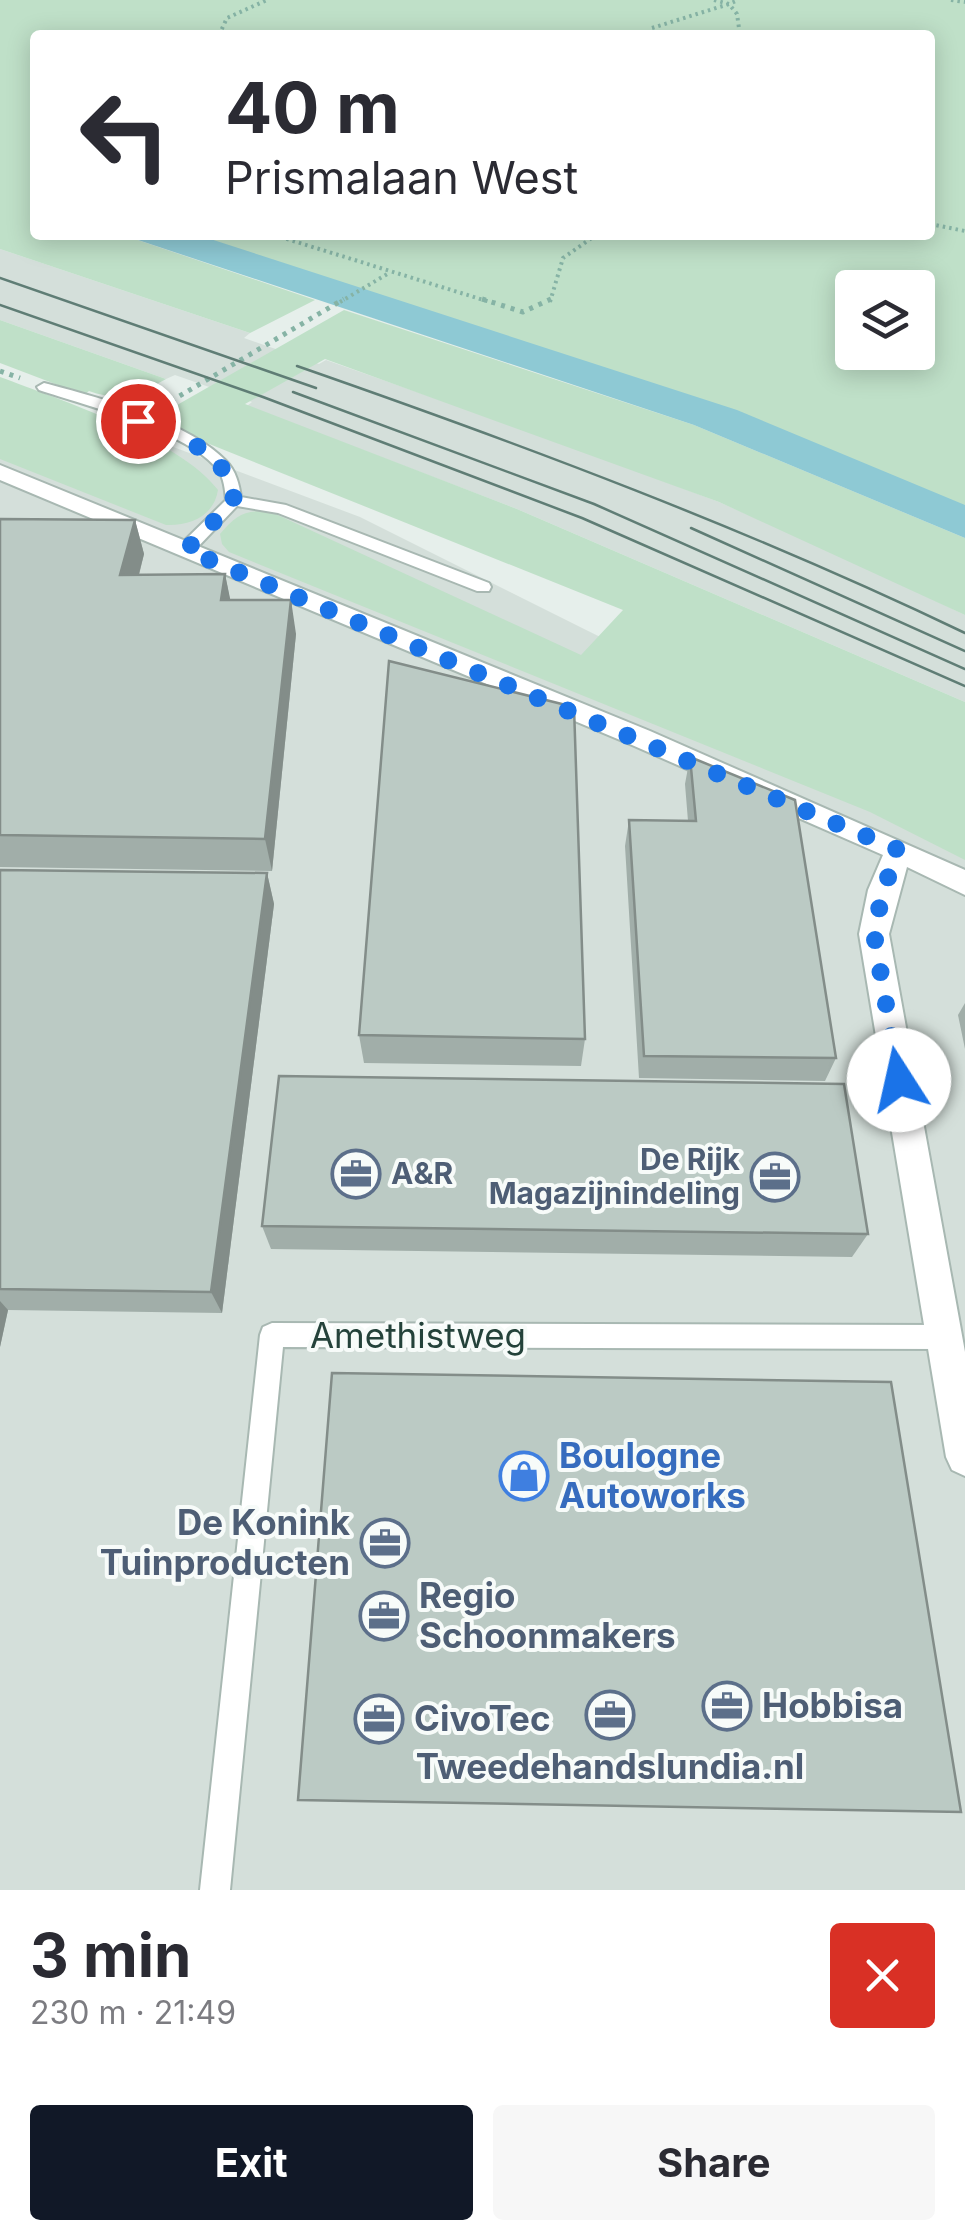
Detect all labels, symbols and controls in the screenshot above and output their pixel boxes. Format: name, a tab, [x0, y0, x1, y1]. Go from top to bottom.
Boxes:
text: 40 m	[225, 65, 400, 150]
icon: left	[60, 70, 190, 200]
text: Prismalaan West	[225, 150, 578, 205]
map controls	[835, 270, 935, 370]
button: layers	[835, 270, 935, 370]
pin	[96, 379, 181, 464]
icon: arrive	[111, 394, 166, 449]
position arrow	[847, 1028, 951, 1132]
place label: De Rijk Magazijnindeling	[489, 1141, 741, 1211]
office icon: A&R	[330, 1148, 382, 1200]
office icon: De Rijk Magazijnindeling	[749, 1151, 801, 1203]
place label: A&R	[391, 1155, 454, 1191]
street label: Amethistweg	[310, 1314, 526, 1356]
place label: Boulogne Autoworks	[559, 1434, 746, 1516]
shop icon: Boulogne Autoworks	[498, 1450, 550, 1502]
place label: De Konink Tuinproducten	[100, 1501, 351, 1583]
office icon: De Konink Tuinproducten	[359, 1517, 411, 1569]
place label: Regio Schoonmakers	[419, 1574, 676, 1656]
office icon: Regio Schoonmakers	[358, 1590, 410, 1642]
office icon: Hobbisa	[701, 1680, 753, 1732]
place label: Hobbisa	[762, 1684, 903, 1726]
office icon: Tweedehandslundia.nl	[584, 1689, 636, 1741]
office icon: CivoTec	[353, 1693, 405, 1745]
place label: CivoTec	[414, 1697, 551, 1739]
place label: Tweedehandslundia.nl	[416, 1745, 804, 1787]
text: 3 min	[30, 1919, 191, 1991]
button: close	[830, 1923, 935, 2028]
text: 230 m · 21:49	[30, 1993, 236, 2032]
button: Exit	[30, 2105, 473, 2220]
button: Share	[493, 2105, 935, 2220]

